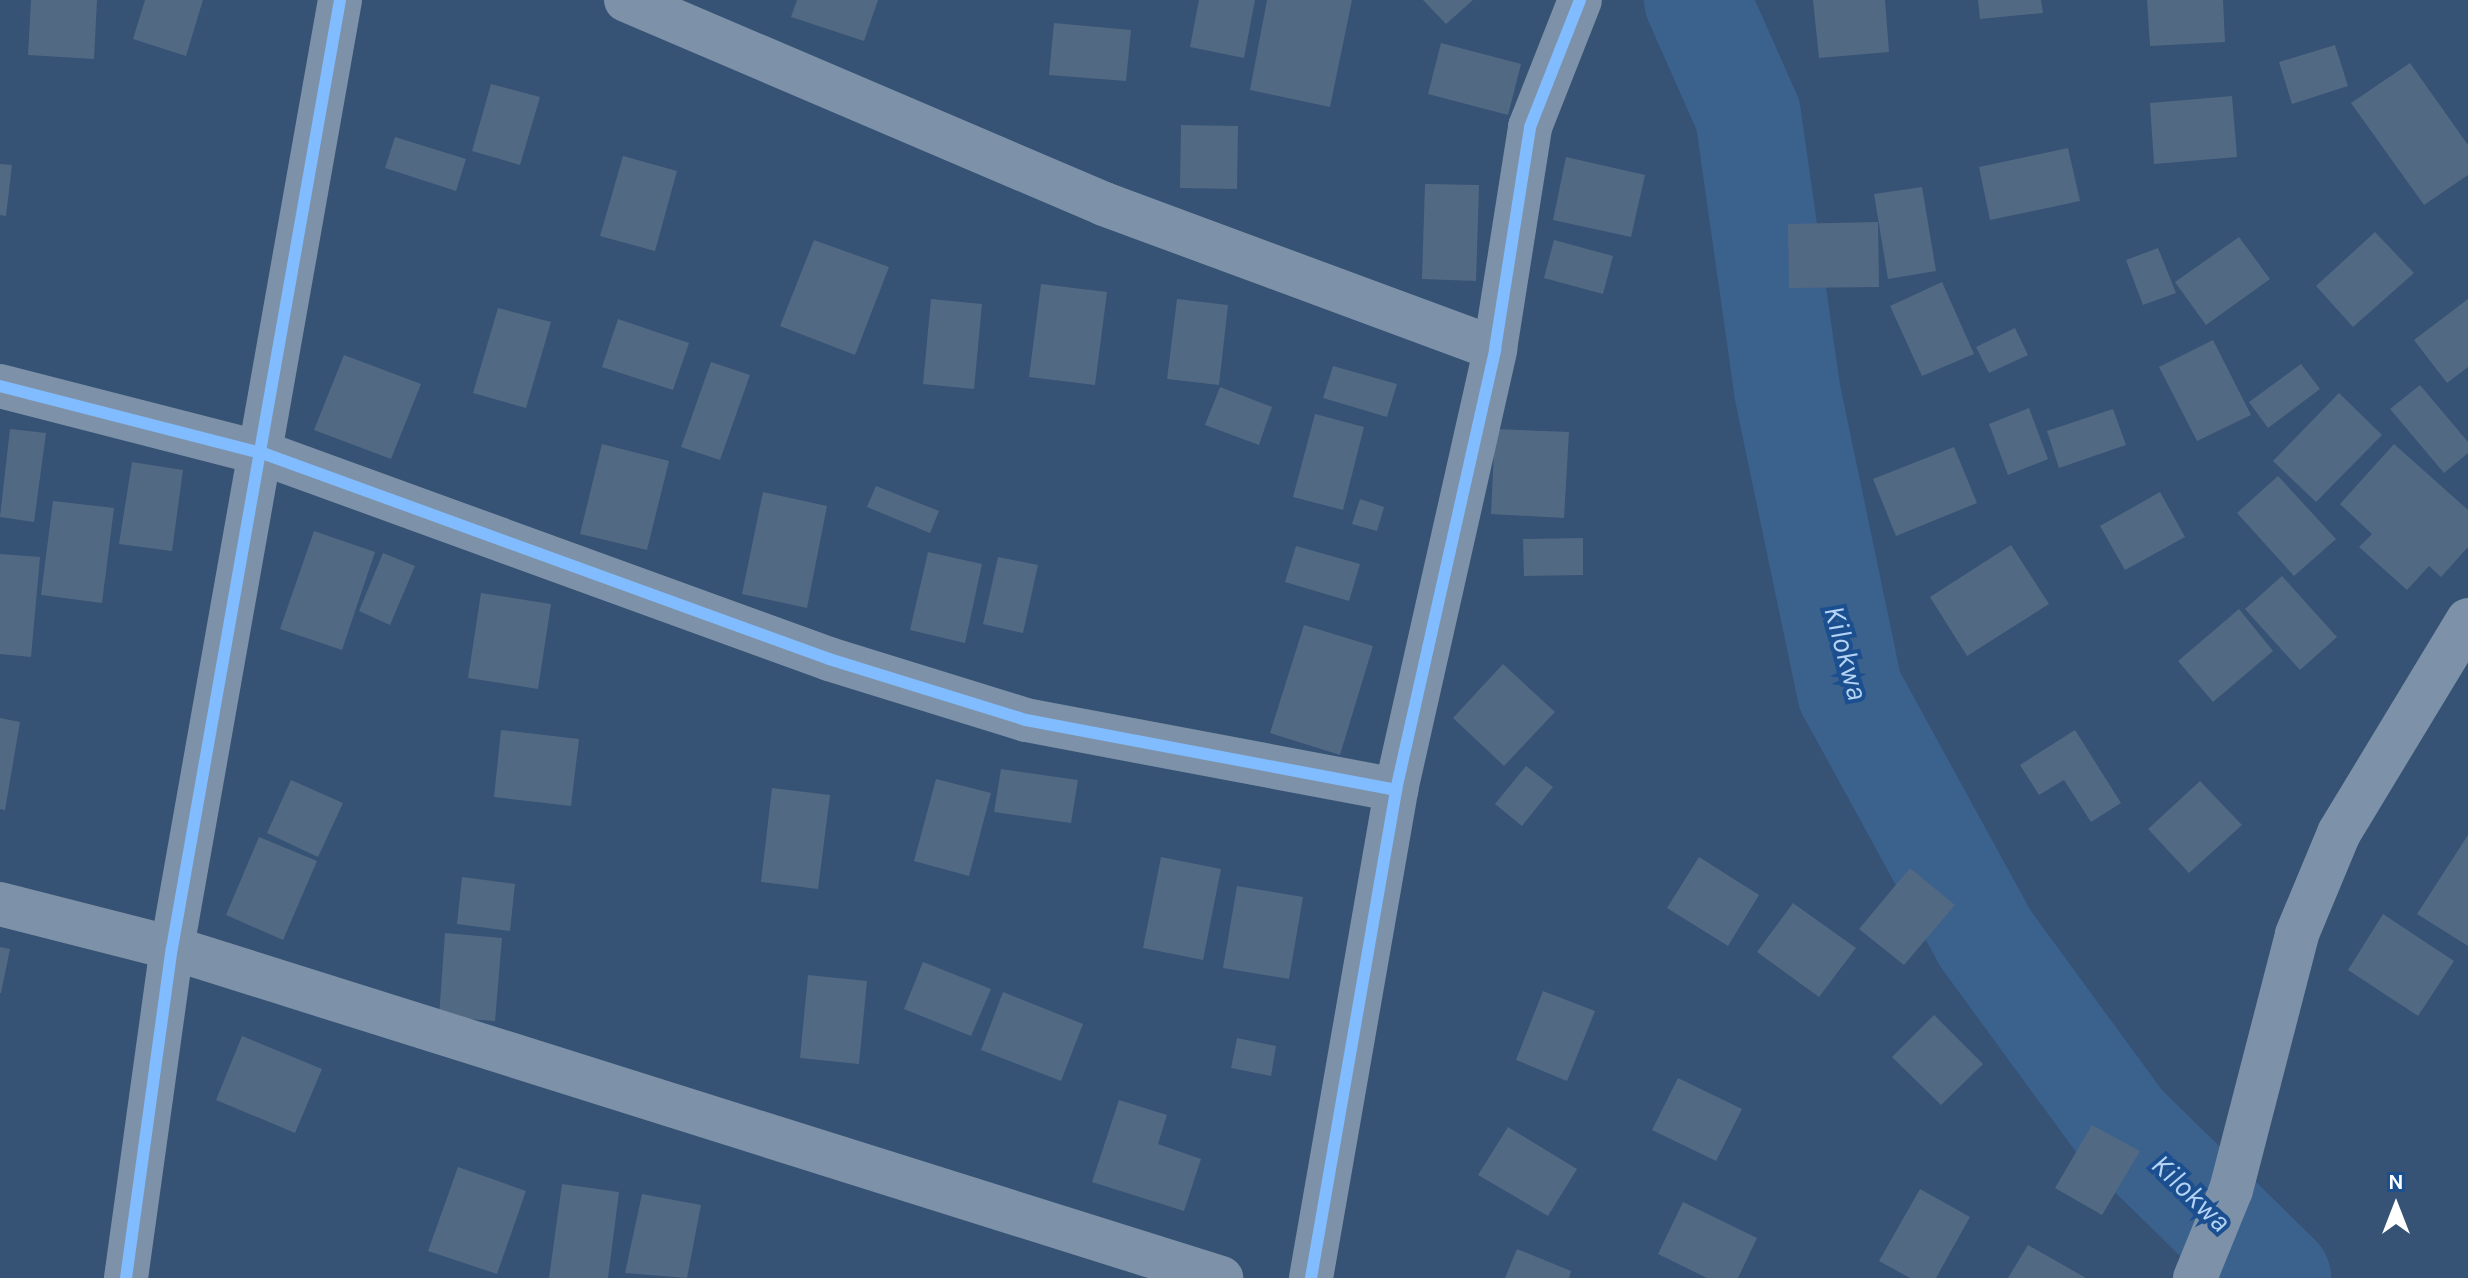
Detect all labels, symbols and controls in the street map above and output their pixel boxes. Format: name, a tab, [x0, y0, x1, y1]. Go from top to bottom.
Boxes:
water label: Kilokwa	[1816, 602, 1876, 704]
water label: Kilokwa	[2144, 1146, 2238, 1240]
north arrow	[2356, 1166, 2436, 1246]
text: N	[2388, 1169, 2404, 1195]

